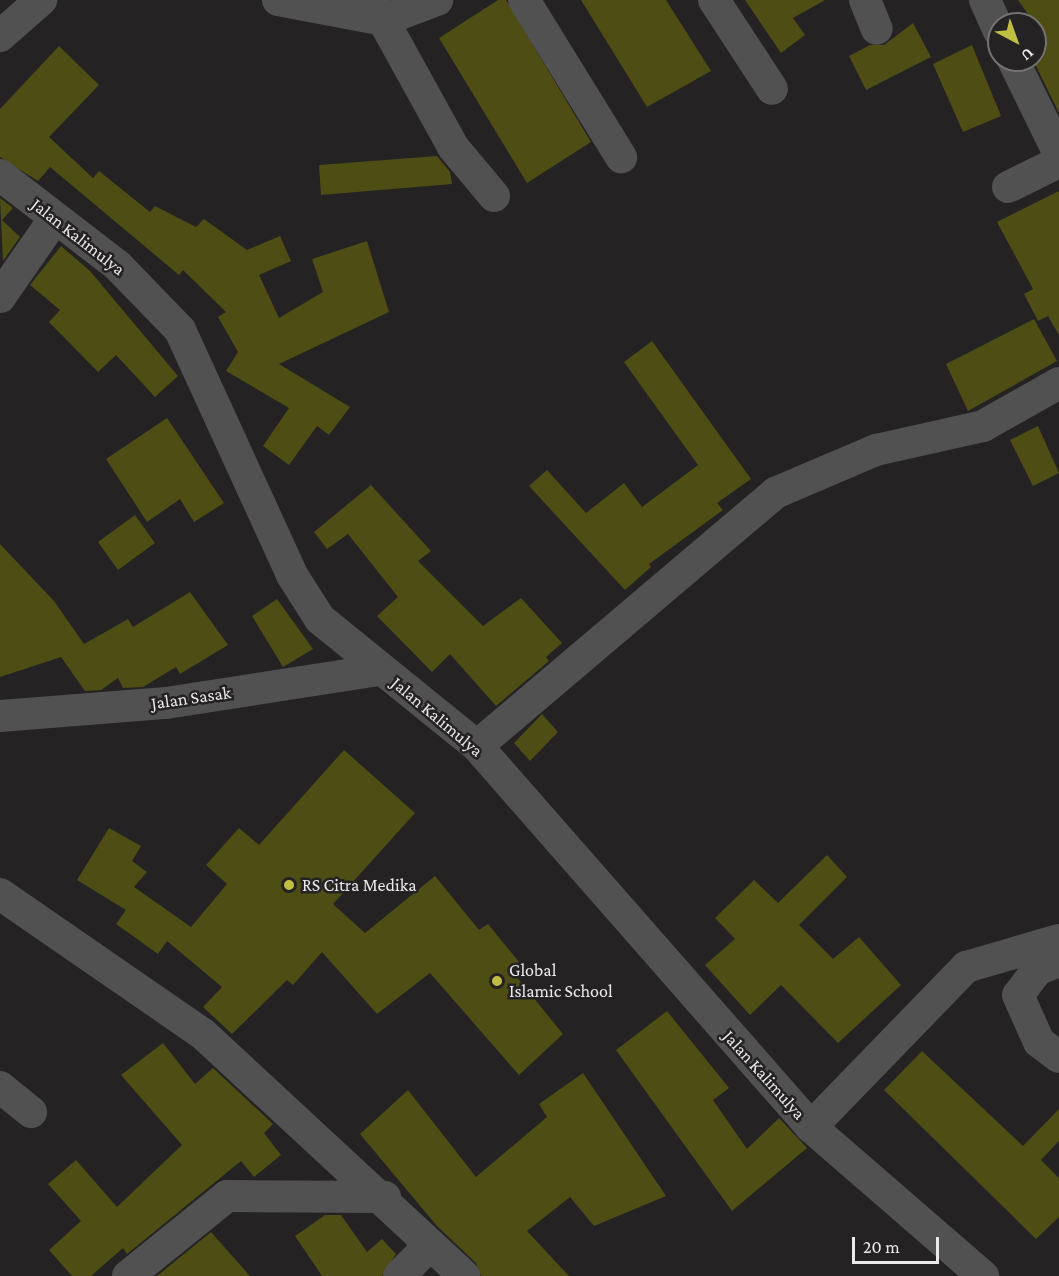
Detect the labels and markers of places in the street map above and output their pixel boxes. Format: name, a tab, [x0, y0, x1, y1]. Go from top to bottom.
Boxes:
place label: RS Citra Medika	[302, 874, 417, 896]
marker: RS Citra Medika	[280, 876, 298, 894]
place label: Global Islamic School	[509, 960, 613, 1002]
marker: Global Islamic School	[490, 974, 504, 988]

